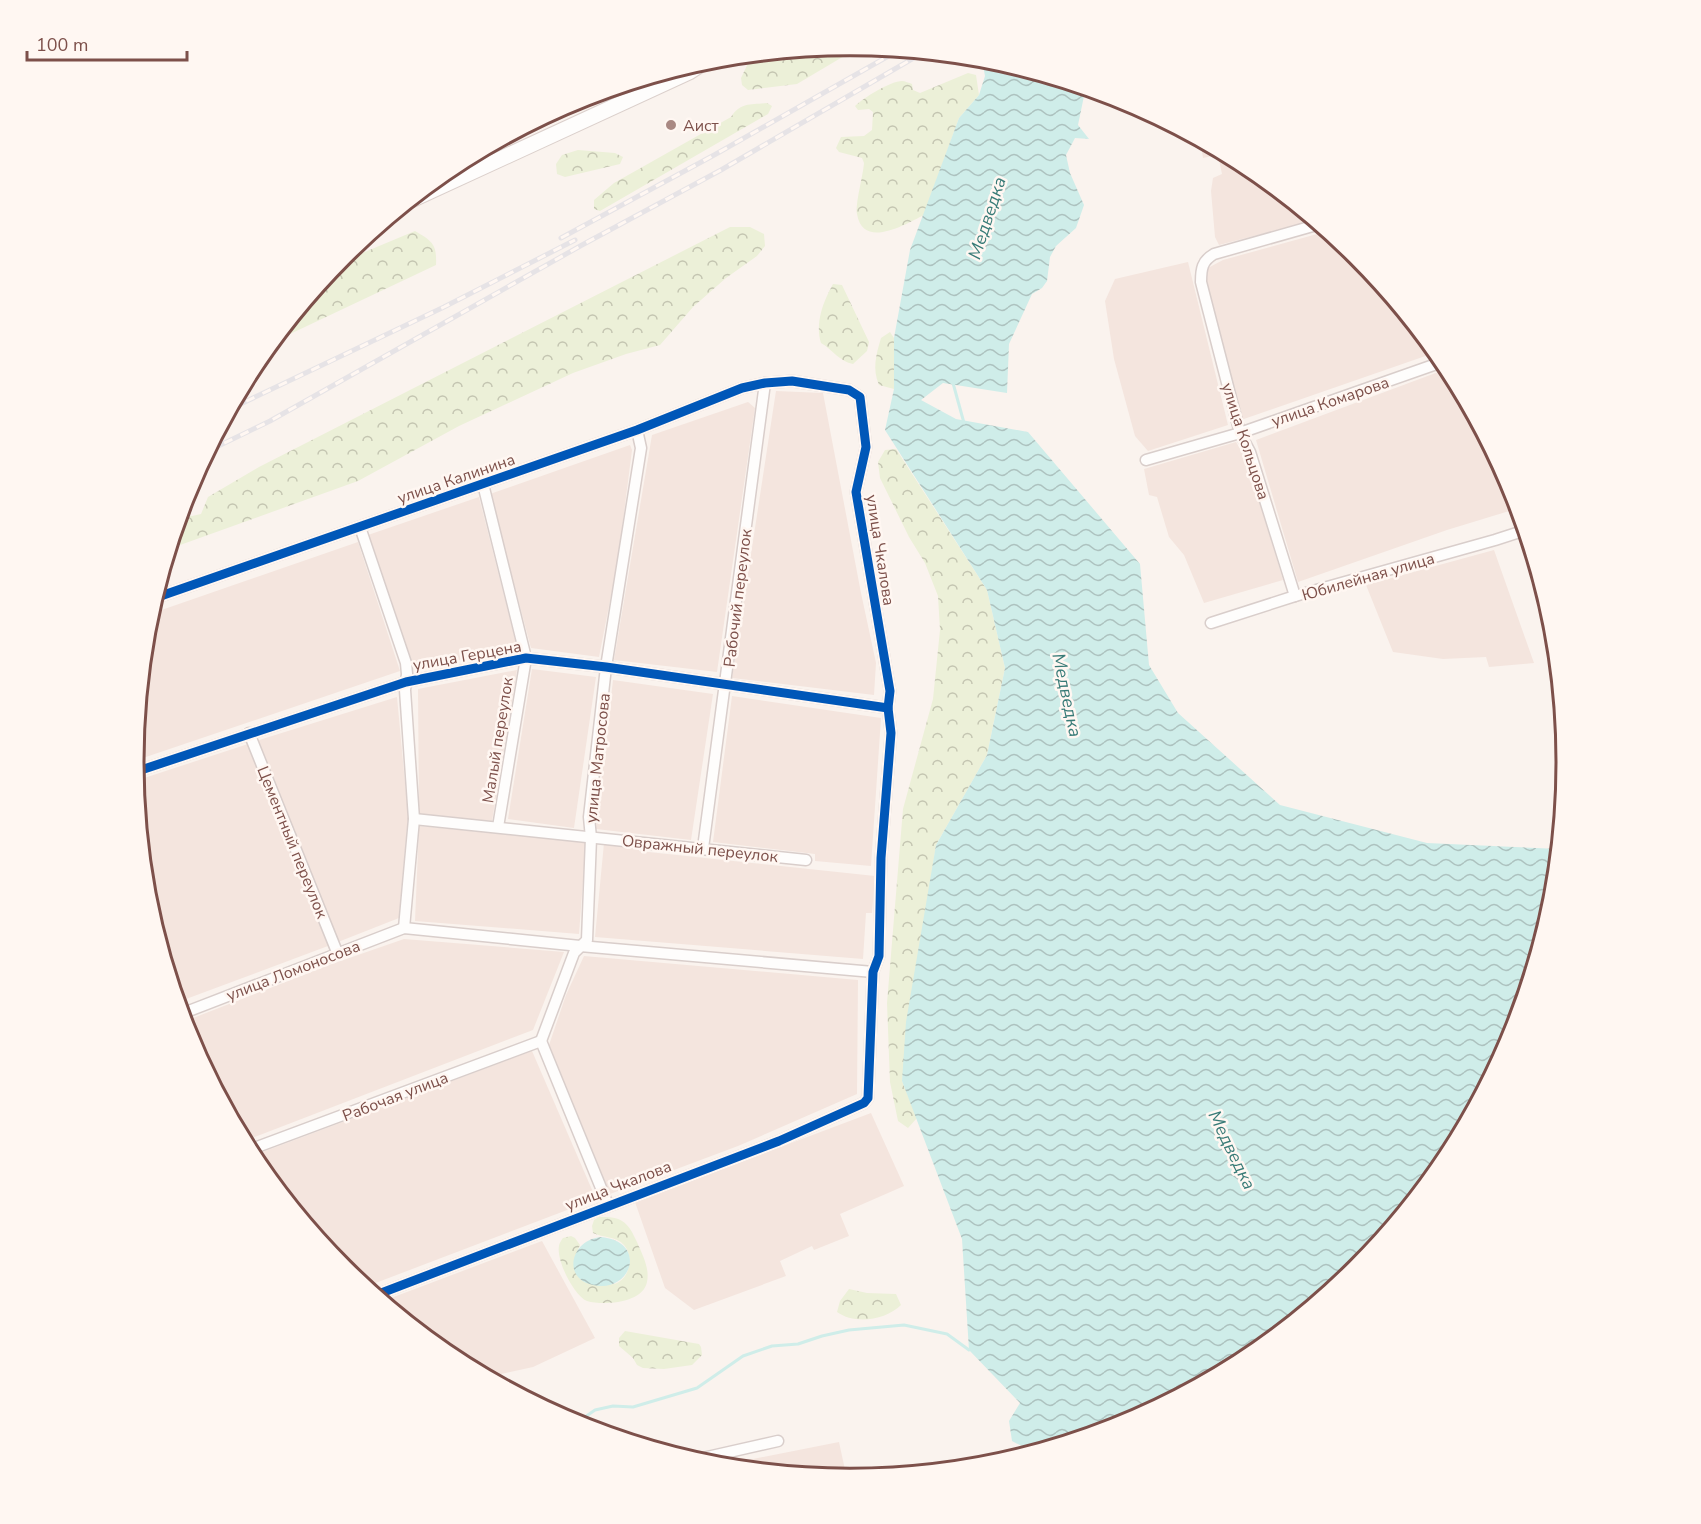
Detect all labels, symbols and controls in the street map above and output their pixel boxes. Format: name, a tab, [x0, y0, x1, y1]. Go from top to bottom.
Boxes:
scale bar	[27, 24, 188, 62]
text: 100 m	[36, 33, 88, 57]
place label: Аист	[683, 115, 720, 137]
marker: Аист	[664, 118, 678, 132]
water label: Медведка	[962, 174, 1012, 262]
street label: улица Комарова	[1269, 372, 1392, 432]
street label: улица Кольцова	[1216, 380, 1274, 503]
street label: улица Калинина	[395, 449, 518, 509]
street label: улица Чкалова	[860, 493, 900, 607]
street label: Рабочий переулок	[719, 527, 757, 668]
street label: Юбилейная улица	[1299, 547, 1437, 606]
street label: улица Герцена	[411, 636, 523, 676]
water label: Медведка	[1046, 651, 1088, 739]
street label: Малый переулок	[477, 675, 519, 805]
street label: улица Матросова	[580, 692, 616, 824]
street label: Цементный переулок	[251, 763, 333, 922]
street label: Овражный переулок	[621, 830, 780, 868]
street label: улица Ломоносова	[223, 935, 363, 1007]
street label: Рабочая улица	[339, 1067, 451, 1127]
water label: Медведка	[1203, 1106, 1261, 1194]
street label: улица Чкалова	[562, 1156, 675, 1216]

